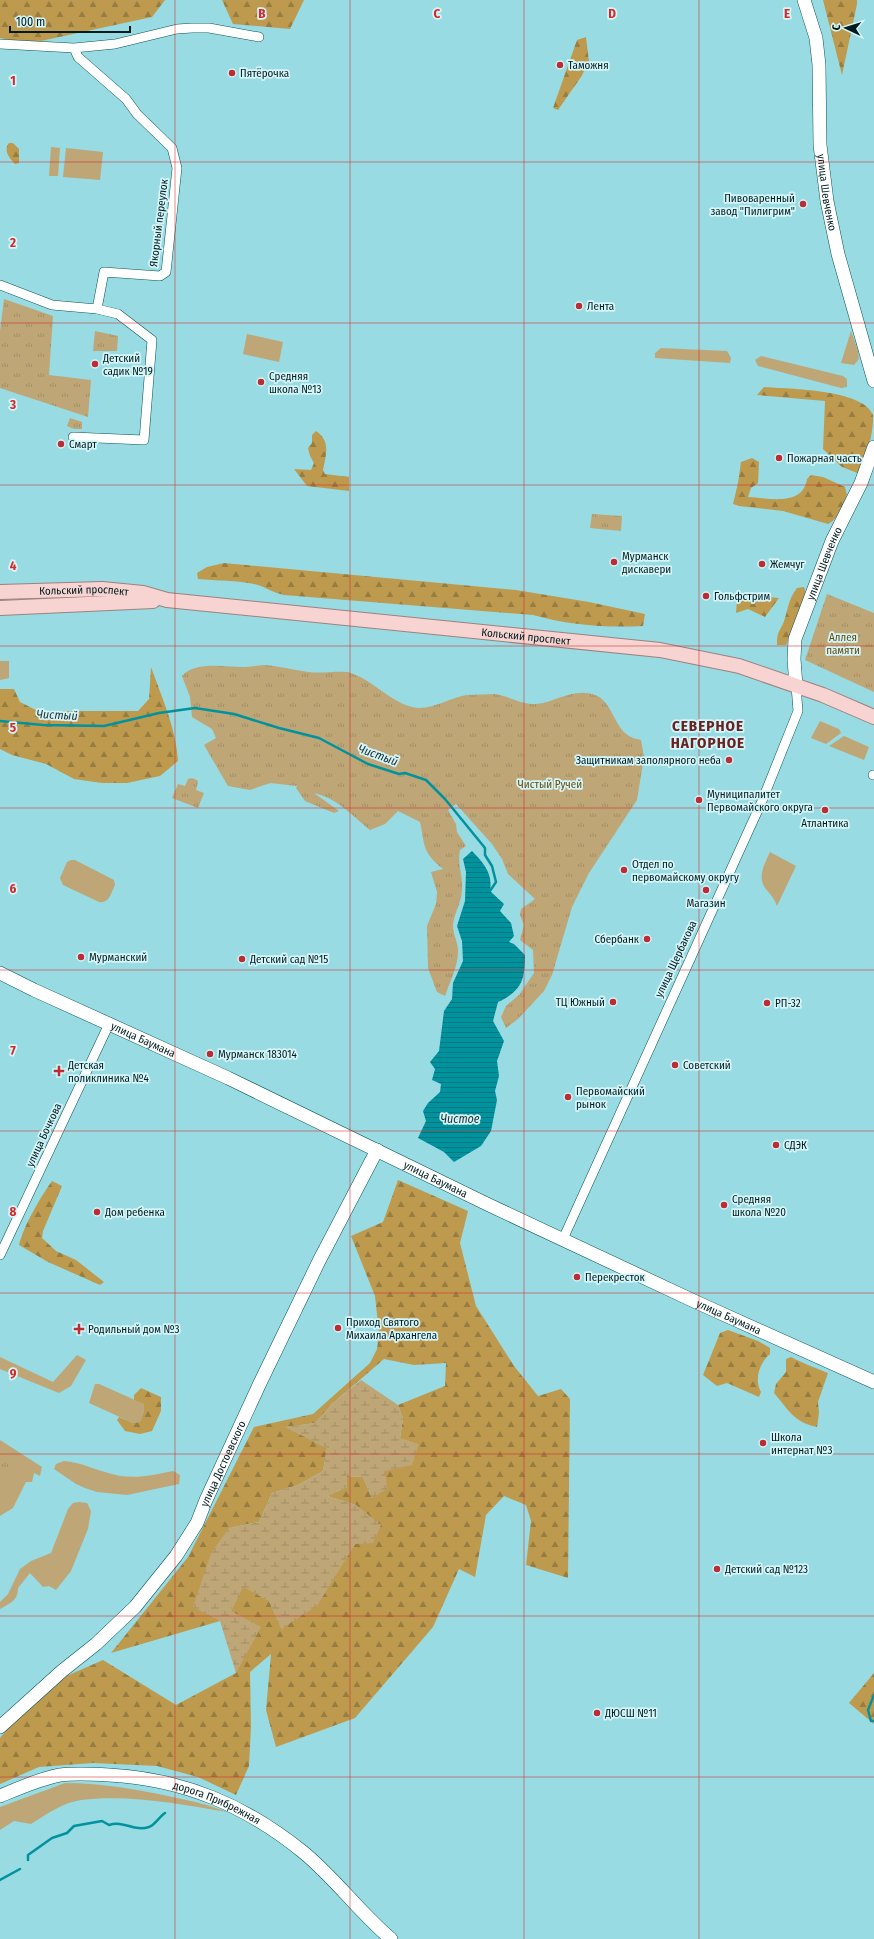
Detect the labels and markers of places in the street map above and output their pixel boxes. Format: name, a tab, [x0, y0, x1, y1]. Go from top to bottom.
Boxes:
place label: Таможня	[568, 59, 609, 72]
marker: Таможня	[555, 60, 565, 70]
place label: Пятёрочка	[240, 67, 289, 80]
marker: Пятёрочка	[227, 68, 237, 78]
place label: Пивоваренный завод "Пилигрим"	[710, 192, 795, 218]
marker: Пивоваренный завод "Пилигрим"	[798, 199, 808, 209]
place label: Лента	[587, 300, 614, 313]
marker: Лента	[574, 301, 584, 311]
place label: Детский садик №19	[102, 352, 153, 378]
marker: Детский садик №19	[90, 359, 100, 369]
place label: Средняя школа №13	[269, 370, 322, 396]
marker: Средняя школа №13	[256, 377, 266, 387]
place label: Смарт	[69, 438, 97, 451]
marker: Смарт	[56, 439, 66, 449]
place label: Пожарная часть	[787, 452, 862, 465]
marker: Пожарная часть	[774, 453, 784, 463]
place label: Мурманск дискавери	[622, 550, 671, 576]
marker: Мурманск дискавери	[609, 557, 619, 567]
place label: Жемчуг	[770, 558, 805, 571]
marker: Жемчуг	[757, 559, 767, 569]
place label: Гольфстрим	[714, 590, 770, 603]
marker: Гольфстрим	[701, 591, 711, 601]
place label: Защитникам заполярного неба	[576, 754, 721, 767]
marker: Защитникам заполярного неба	[724, 755, 734, 765]
place label: Муниципалитет Первомайского округа	[707, 788, 813, 814]
marker: Муниципалитет Первомайского округа	[694, 795, 704, 805]
marker: Атлантика	[820, 805, 830, 815]
place label: Атлантика	[801, 817, 849, 830]
place label: Отдел по первомайскому округу	[632, 858, 739, 884]
marker: Отдел по первомайскому округу	[619, 865, 629, 875]
marker: Магазин	[701, 885, 711, 895]
place label: Магазин	[686, 897, 726, 910]
place label: Сбербанк	[595, 933, 640, 946]
marker: Сбербанк	[642, 934, 652, 944]
place label: Мурманский	[89, 951, 147, 964]
marker: Мурманский	[76, 952, 86, 962]
place label: Детский сад №15	[249, 953, 328, 966]
marker: Детский сад №15	[237, 954, 247, 964]
place label: ТЦ Южный	[556, 996, 605, 1009]
marker: ТЦ Южный	[608, 997, 618, 1007]
place label: РП-32	[775, 997, 801, 1010]
marker: РП-32	[762, 998, 772, 1008]
place label: Мурманск 183014	[218, 1048, 297, 1061]
marker: Мурманск 183014	[205, 1049, 215, 1059]
place label: Детская поликлиника №4	[67, 1059, 150, 1085]
place label: Советский	[683, 1059, 731, 1072]
marker: Советский	[670, 1060, 680, 1070]
marker: Детская поликлиника №4	[53, 1065, 65, 1077]
place label: Первомайский рынок	[576, 1085, 645, 1111]
marker: Первомайский рынок	[563, 1092, 573, 1102]
place label: СДЭК	[784, 1139, 807, 1152]
marker: СДЭК	[771, 1140, 781, 1150]
place label: Средняя школа №20	[732, 1193, 786, 1219]
marker: Средняя школа №20	[719, 1200, 729, 1210]
place label: Дом ребенка	[104, 1206, 165, 1219]
marker: Дом ребенка	[92, 1207, 102, 1217]
place label: Перекресток	[585, 1271, 645, 1284]
marker: Перекресток	[572, 1272, 582, 1282]
place label: Приход Святого Михаила Архангела	[346, 1316, 437, 1342]
marker: Родильный дом №3	[73, 1323, 85, 1335]
place label: Родильный дом №3	[88, 1323, 180, 1336]
marker: Приход Святого Михаила Архангела	[333, 1323, 343, 1333]
place label: Школа интернат №3	[771, 1431, 832, 1457]
marker: Школа интернат №3	[758, 1438, 768, 1448]
place label: Детский сад №123	[724, 1563, 808, 1576]
marker: Детский сад №123	[712, 1564, 722, 1574]
place label: ДЮСШ №11	[604, 1707, 657, 1720]
marker: ДЮСШ №11	[592, 1708, 602, 1718]

